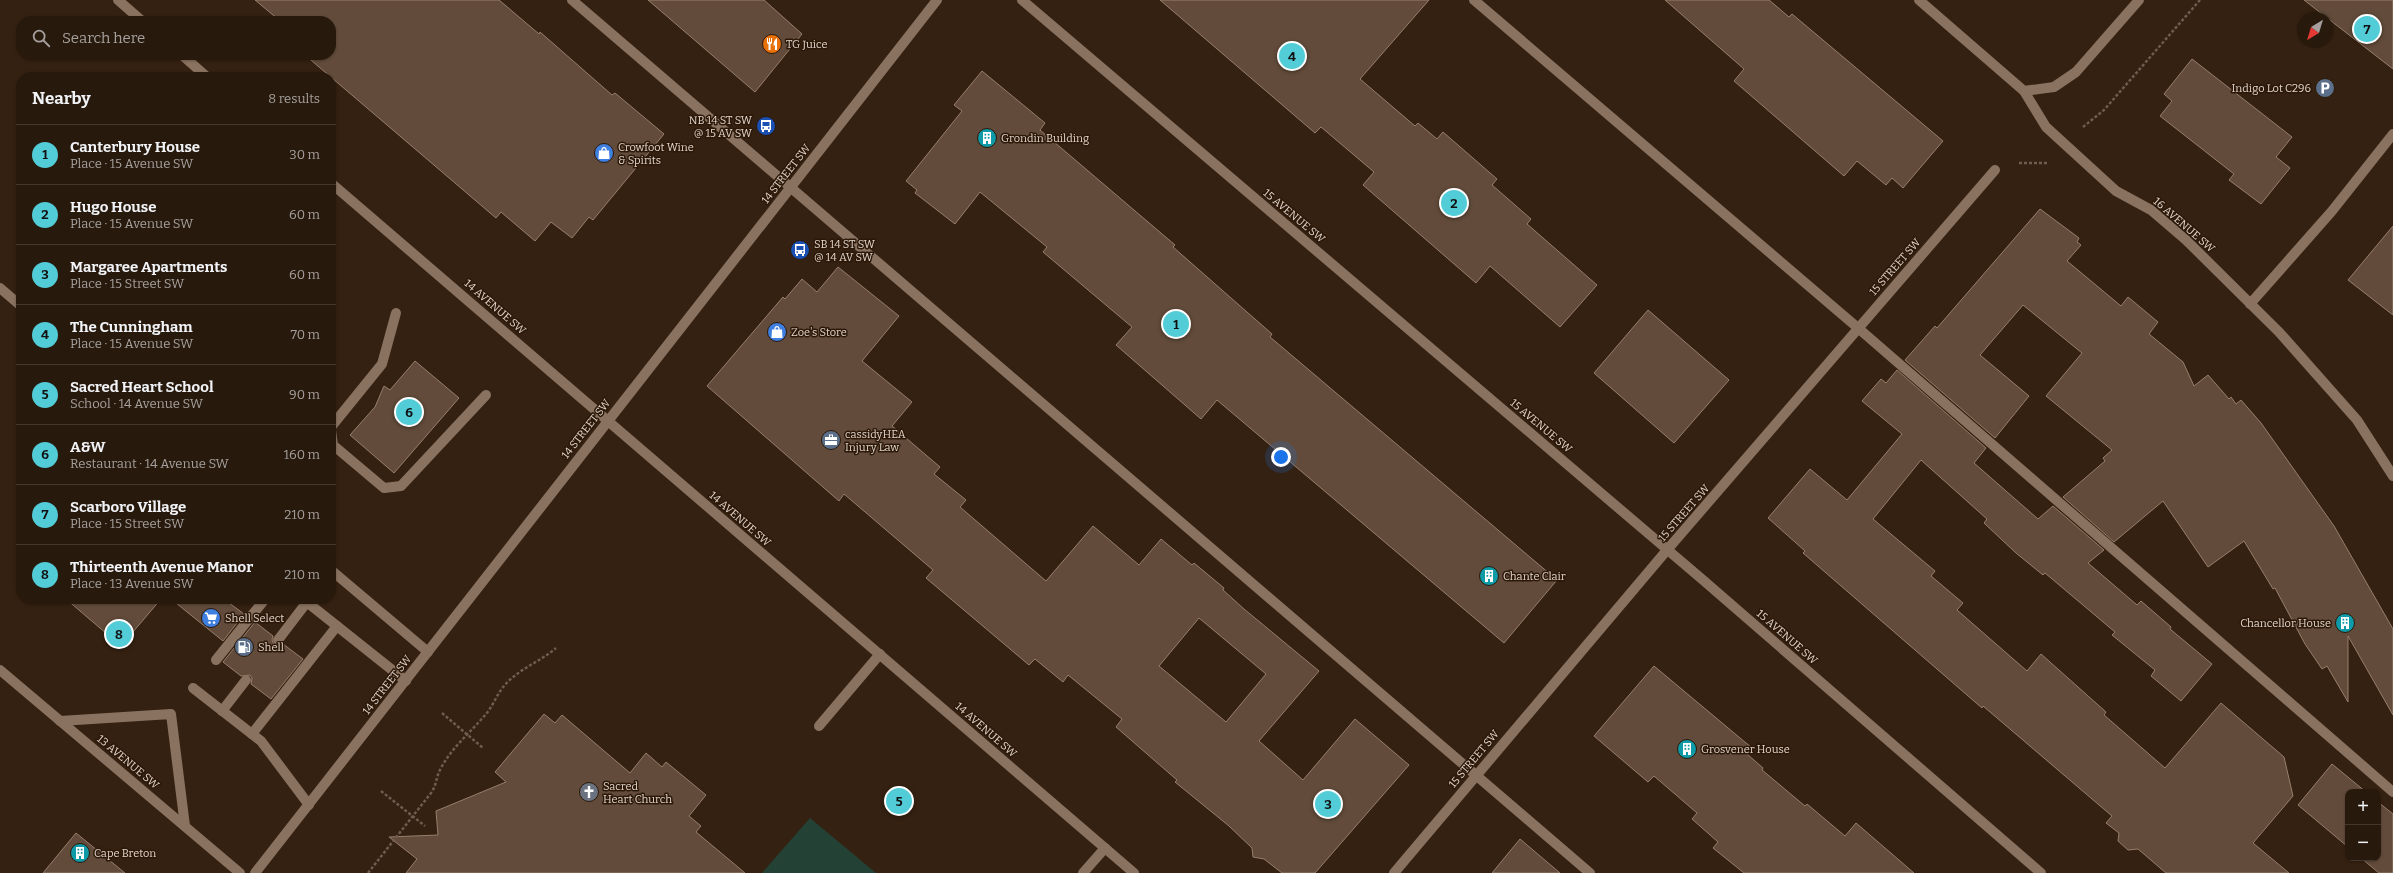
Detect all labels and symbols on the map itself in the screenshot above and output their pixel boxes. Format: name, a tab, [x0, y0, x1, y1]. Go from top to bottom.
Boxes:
north arrow	[2297, 12, 2333, 48]
pin: 7	[2354, 14, 2380, 44]
restaurant icon: TG Juice	[761, 33, 783, 55]
place label: TG Juice	[786, 38, 828, 51]
pin: 4	[1279, 41, 1305, 71]
parking icon: Indigo Lot C296	[2314, 77, 2336, 99]
place label: Indigo Lot C296	[2232, 82, 2311, 95]
place label: NB 14 ST SW @ 15 AV SW	[689, 114, 753, 140]
bus stop icon: NB 14 ST SW @ 15 AV SW	[755, 115, 777, 137]
building icon: Grondin Building	[976, 127, 998, 149]
place label: Grondin Building	[1001, 132, 1089, 145]
place label: Crowfoot Wine & Spirits	[618, 141, 694, 167]
street label: 14 STREET SW	[759, 141, 814, 206]
shop icon: Crowfoot Wine & Spirits	[593, 142, 615, 164]
street label: 15 AVENUE SW	[1260, 186, 1328, 246]
pin: 2	[1441, 188, 1467, 218]
street label: 16 AVENUE SW	[2151, 195, 2218, 256]
street label: 15 STREET SW	[1867, 235, 1924, 298]
place label: SB 14 ST SW @ 14 AV SW	[814, 238, 876, 264]
bus stop icon: SB 14 ST SW @ 14 AV SW	[789, 239, 811, 261]
street label: 14 AVENUE SW	[462, 277, 529, 338]
pin: 1	[1163, 309, 1189, 339]
shop icon: Zoe's Store	[766, 321, 788, 343]
place label: Zoe's Store	[791, 326, 847, 339]
street label: 14 STREET SW	[559, 396, 614, 461]
street label: 15 AVENUE SW	[1507, 396, 1575, 456]
pin: 6	[396, 397, 422, 427]
place label: cassidyHEA Injury Law	[845, 428, 906, 454]
office icon: cassidyHEA Injury Law	[820, 429, 842, 451]
your location	[1271, 447, 1291, 467]
street label: 15 STREET SW	[1656, 481, 1713, 544]
street label: 14 AVENUE SW	[707, 489, 774, 550]
building icon: Chante Clair	[1478, 565, 1500, 587]
place label: Chante Clair	[1503, 570, 1566, 583]
supermarket icon: Shell Select	[200, 607, 222, 629]
street label: 15 AVENUE SW	[1754, 607, 1821, 668]
place label: Shell Select	[225, 612, 284, 625]
building icon: Chancellor House	[2334, 612, 2356, 634]
place label: Chancellor House	[2240, 617, 2331, 630]
pin: 8	[106, 619, 132, 649]
fuel station icon: Shell	[233, 636, 255, 658]
place label: Shell	[258, 641, 284, 654]
street label: 14 STREET SW	[360, 652, 415, 717]
street label: 14 AVENUE SW	[953, 700, 1020, 761]
street label: 15 STREET SW	[1446, 727, 1502, 790]
street label: 13 AVENUE SW	[94, 732, 162, 792]
building icon: Grosvener House	[1676, 738, 1698, 760]
place label: Grosvener House	[1701, 743, 1790, 756]
place label: Sacred Heart Church	[603, 780, 672, 806]
church icon: Sacred Heart Church	[578, 781, 600, 803]
pin: 5	[886, 786, 912, 816]
pin: 3	[1315, 789, 1341, 819]
building icon: Cape Breton	[69, 842, 91, 864]
place label: Cape Breton	[94, 847, 156, 860]

